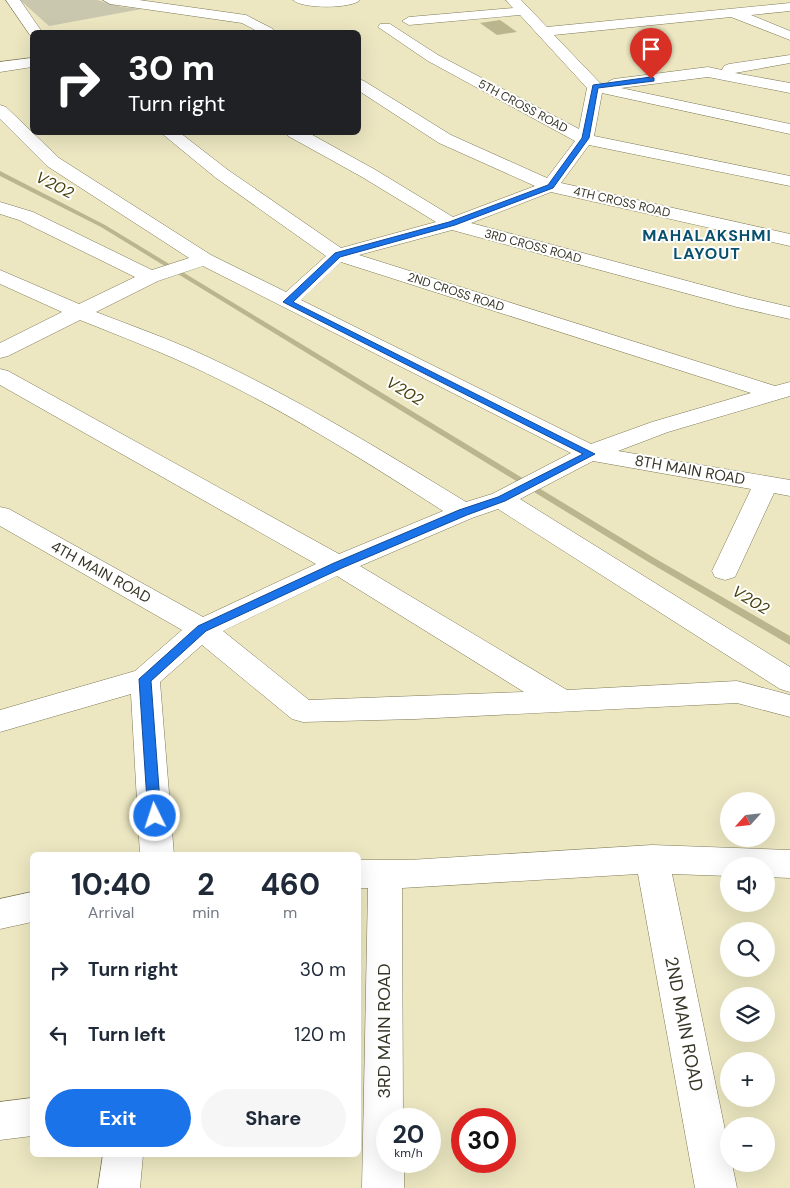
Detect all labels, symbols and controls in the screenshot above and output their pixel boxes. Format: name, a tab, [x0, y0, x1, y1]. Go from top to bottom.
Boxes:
pin	[630, 28, 672, 79]
icon: arrive	[637, 35, 665, 63]
text: 30 m	[128, 45, 215, 91]
icon: right	[45, 50, 110, 115]
street label: 5TH CROSS ROAD	[475, 76, 571, 136]
text: Turn right	[128, 89, 225, 118]
water label: V202	[32, 167, 78, 203]
street label: 4TH CROSS ROAD	[572, 183, 672, 221]
street label: 3RD CROSS ROAD	[483, 225, 583, 267]
district label: MAHALAKSHMI LAYOUT	[642, 225, 772, 264]
street label: 2ND CROSS ROAD	[406, 269, 506, 315]
water label: V202	[382, 372, 428, 410]
street label: 8TH MAIN ROAD	[633, 450, 747, 490]
street label: 4TH MAIN ROAD	[47, 536, 155, 608]
water label: V202	[728, 581, 774, 619]
position arrow	[128, 789, 180, 841]
north arrow	[720, 792, 775, 848]
map controls	[720, 792, 775, 1172]
button: sound	[720, 857, 775, 912]
text: 10:40	[71, 865, 151, 904]
text: 2	[197, 865, 214, 904]
text: 460	[260, 865, 320, 904]
text: Arrival	[88, 902, 134, 923]
text: min	[192, 902, 219, 923]
text: m	[283, 902, 297, 923]
button: search	[720, 922, 775, 977]
street label: 2ND MAIN ROAD	[659, 955, 709, 1093]
icon: right	[45, 956, 73, 984]
text: Turn right	[88, 957, 178, 982]
text: 30 m	[300, 957, 346, 982]
street label: 3RD MAIN ROAD	[372, 963, 396, 1099]
button: layers	[720, 987, 775, 1042]
icon: left	[45, 1021, 73, 1049]
text: Turn left	[88, 1022, 166, 1047]
text: 120 m	[294, 1022, 346, 1047]
button: +	[720, 1052, 775, 1107]
button: Exit	[45, 1089, 191, 1147]
button: Share	[201, 1089, 346, 1147]
speed limit sign: 30	[451, 1108, 516, 1173]
button: −	[720, 1117, 775, 1172]
text: 20	[393, 1118, 424, 1151]
text: km/h	[394, 1145, 423, 1161]

